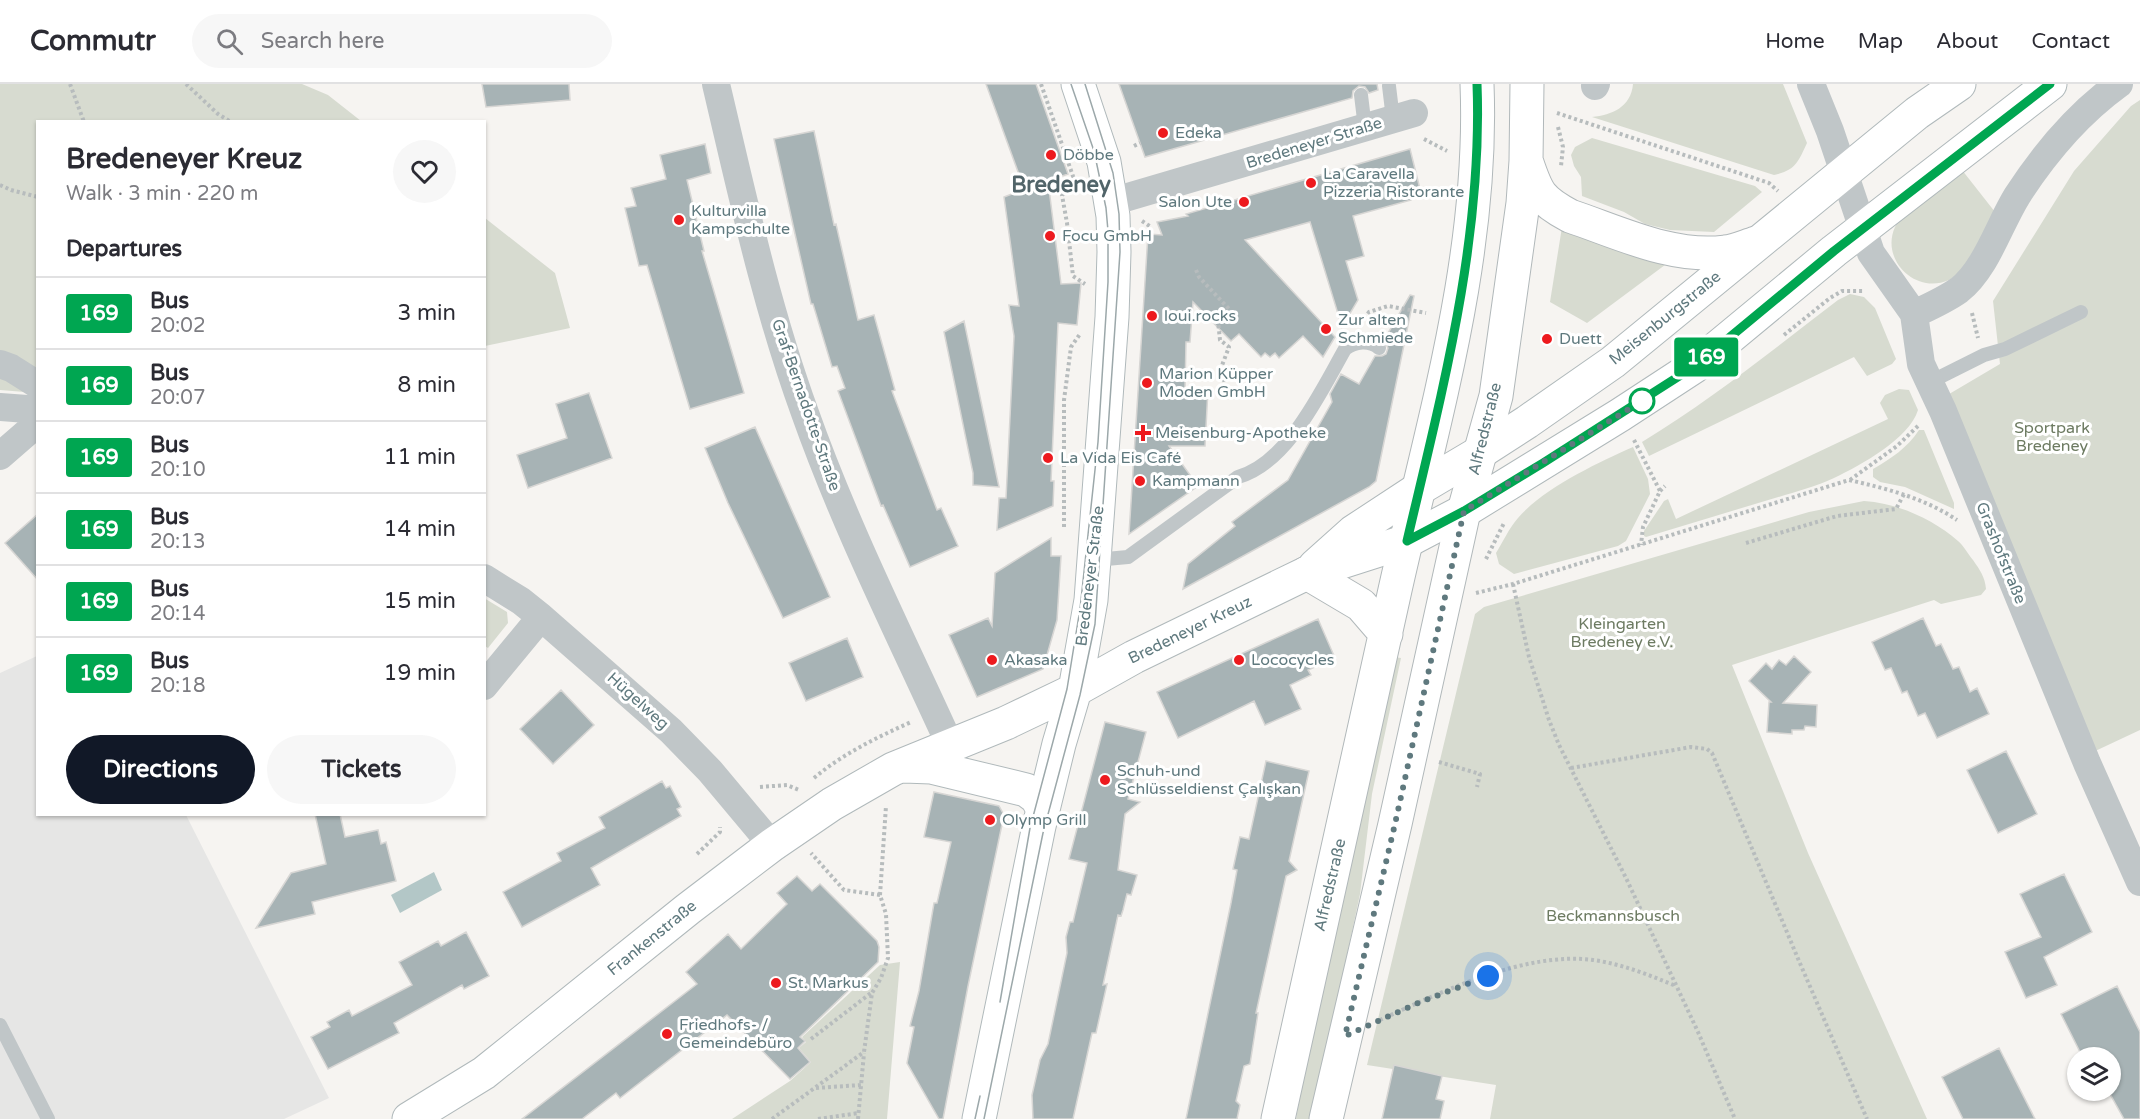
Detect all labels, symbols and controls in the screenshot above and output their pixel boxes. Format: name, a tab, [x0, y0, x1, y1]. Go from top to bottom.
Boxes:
search box	[192, 14, 612, 68]
text: Commutr	[30, 24, 156, 58]
icon: search	[213, 25, 246, 58]
text: Search here	[261, 28, 385, 54]
text: Home	[1765, 29, 1825, 54]
text: Map	[1858, 29, 1903, 54]
text: About	[1936, 29, 1998, 54]
text: Contact	[2031, 29, 2110, 54]
street label: Bredeneyer Straße	[1244, 113, 1384, 173]
place label: Edeka	[1175, 123, 1222, 143]
marker: Edeka	[1156, 126, 1170, 140]
button: heart	[393, 140, 456, 203]
text: Bredeneyer Kreuz	[66, 142, 302, 176]
place label: Döbbe	[1063, 145, 1114, 165]
marker: Döbbe	[1044, 148, 1058, 162]
place label: La Caravella Pizzeria Ristorante	[1323, 164, 1464, 202]
district label: Bredeney	[1011, 172, 1111, 198]
marker: La Caravella Pizzeria Ristorante	[1304, 176, 1318, 190]
text: Walk · 3 min · 220 m	[66, 182, 258, 206]
place label: Salon Ute	[1159, 192, 1232, 212]
marker: Salon Ute	[1237, 195, 1251, 209]
place label: Kulturvilla Kampschulte	[691, 201, 790, 239]
marker: Kulturvilla Kampschulte	[672, 213, 686, 227]
place label: Focu GmbH	[1062, 226, 1152, 246]
marker: Focu GmbH	[1043, 229, 1057, 243]
text: Departures	[66, 236, 182, 262]
street label: Meisenburgstraße	[1605, 267, 1725, 369]
text: Bus	[150, 288, 189, 314]
text: 3 min	[397, 300, 456, 326]
text: 169	[79, 301, 119, 326]
place label: loui.rocks	[1164, 306, 1236, 326]
marker: loui.rocks	[1145, 309, 1159, 323]
place label: Zur alten Schmiede	[1338, 310, 1413, 348]
text: 20:02	[150, 314, 205, 338]
street label: Graf-Bernadotte-Straße	[767, 316, 845, 494]
marker: Zur alten Schmiede	[1319, 322, 1333, 336]
place label: Duett	[1559, 329, 1602, 349]
marker: Duett	[1540, 332, 1554, 346]
line badge: 169	[1672, 338, 1740, 376]
text: 169	[1686, 345, 1726, 370]
text: Bus	[150, 360, 189, 386]
place label: Marion Küpper Moden GmbH	[1159, 364, 1274, 402]
text: 8 min	[397, 372, 456, 398]
text: 169	[79, 373, 119, 398]
marker: Marion Küpper Moden GmbH	[1140, 376, 1154, 390]
street label: Alfredstraße	[1464, 381, 1506, 477]
text: 20:07	[150, 386, 205, 410]
unlabelled marker	[1629, 388, 1655, 414]
park label: Sportpark Bredeney	[2014, 418, 2090, 456]
place label: Meisenburg-Apotheke	[1155, 423, 1326, 443]
marker: Meisenburg-Apotheke	[1136, 426, 1150, 440]
text: Bus	[150, 432, 189, 458]
text: 11 min	[384, 444, 456, 470]
text: 169	[79, 445, 119, 470]
place label: La Vida Eis Café	[1060, 448, 1181, 468]
marker: La Vida Eis Café	[1041, 451, 1055, 465]
text: 20:10	[150, 458, 205, 482]
place label: Kampmann	[1152, 471, 1240, 491]
marker: Kampmann	[1133, 474, 1147, 488]
street label: Grashofstraße	[1971, 499, 2031, 607]
text: Bus	[150, 504, 189, 530]
street label: Bredeneyer Straße	[1071, 505, 1109, 647]
text: 14 min	[384, 516, 456, 542]
text: 169	[79, 517, 119, 542]
text: 20:13	[150, 530, 205, 554]
text: Bus	[150, 576, 189, 602]
text: 15 min	[384, 588, 456, 614]
text: 169	[79, 589, 119, 614]
street label: Bredeneyer Kreuz	[1125, 591, 1255, 669]
text: 20:14	[150, 602, 205, 626]
park label: Kleingarten Bredeney e.V.	[1571, 614, 1673, 652]
text: Bus	[150, 648, 189, 674]
place label: Akasaka	[1004, 650, 1068, 670]
place label: Lococycles	[1251, 650, 1334, 670]
marker: Akasaka	[985, 653, 999, 667]
marker: Lococycles	[1232, 653, 1246, 667]
text: 19 min	[384, 660, 456, 686]
text: 169	[79, 661, 119, 686]
street label: Hügelweg	[603, 668, 673, 734]
text: 20:18	[150, 674, 205, 698]
button: Directions	[66, 735, 255, 804]
button: Tickets	[267, 735, 456, 804]
place label: Schuh-und Schlüsseldienst Çalışkan	[1117, 761, 1301, 799]
marker: Schuh-und Schlüsseldienst Çalışkan	[1098, 773, 1112, 787]
place label: Olymp Grill	[1002, 810, 1087, 830]
marker: Olymp Grill	[983, 813, 997, 827]
street label: Alfredstraße	[1310, 837, 1350, 933]
street label: Frankenstraße	[603, 896, 701, 980]
park label: Beckmannsbusch	[1546, 906, 1680, 926]
your location	[1473, 961, 1503, 991]
place label: St. Markus	[788, 973, 869, 993]
marker: St. Markus	[769, 976, 783, 990]
place label: Friedhofs- / Gemeindebüro	[679, 1015, 792, 1053]
marker: Friedhofs- / Gemeindebüro	[660, 1027, 674, 1041]
map controls	[2067, 1047, 2121, 1101]
button: layers	[2067, 1047, 2121, 1101]

